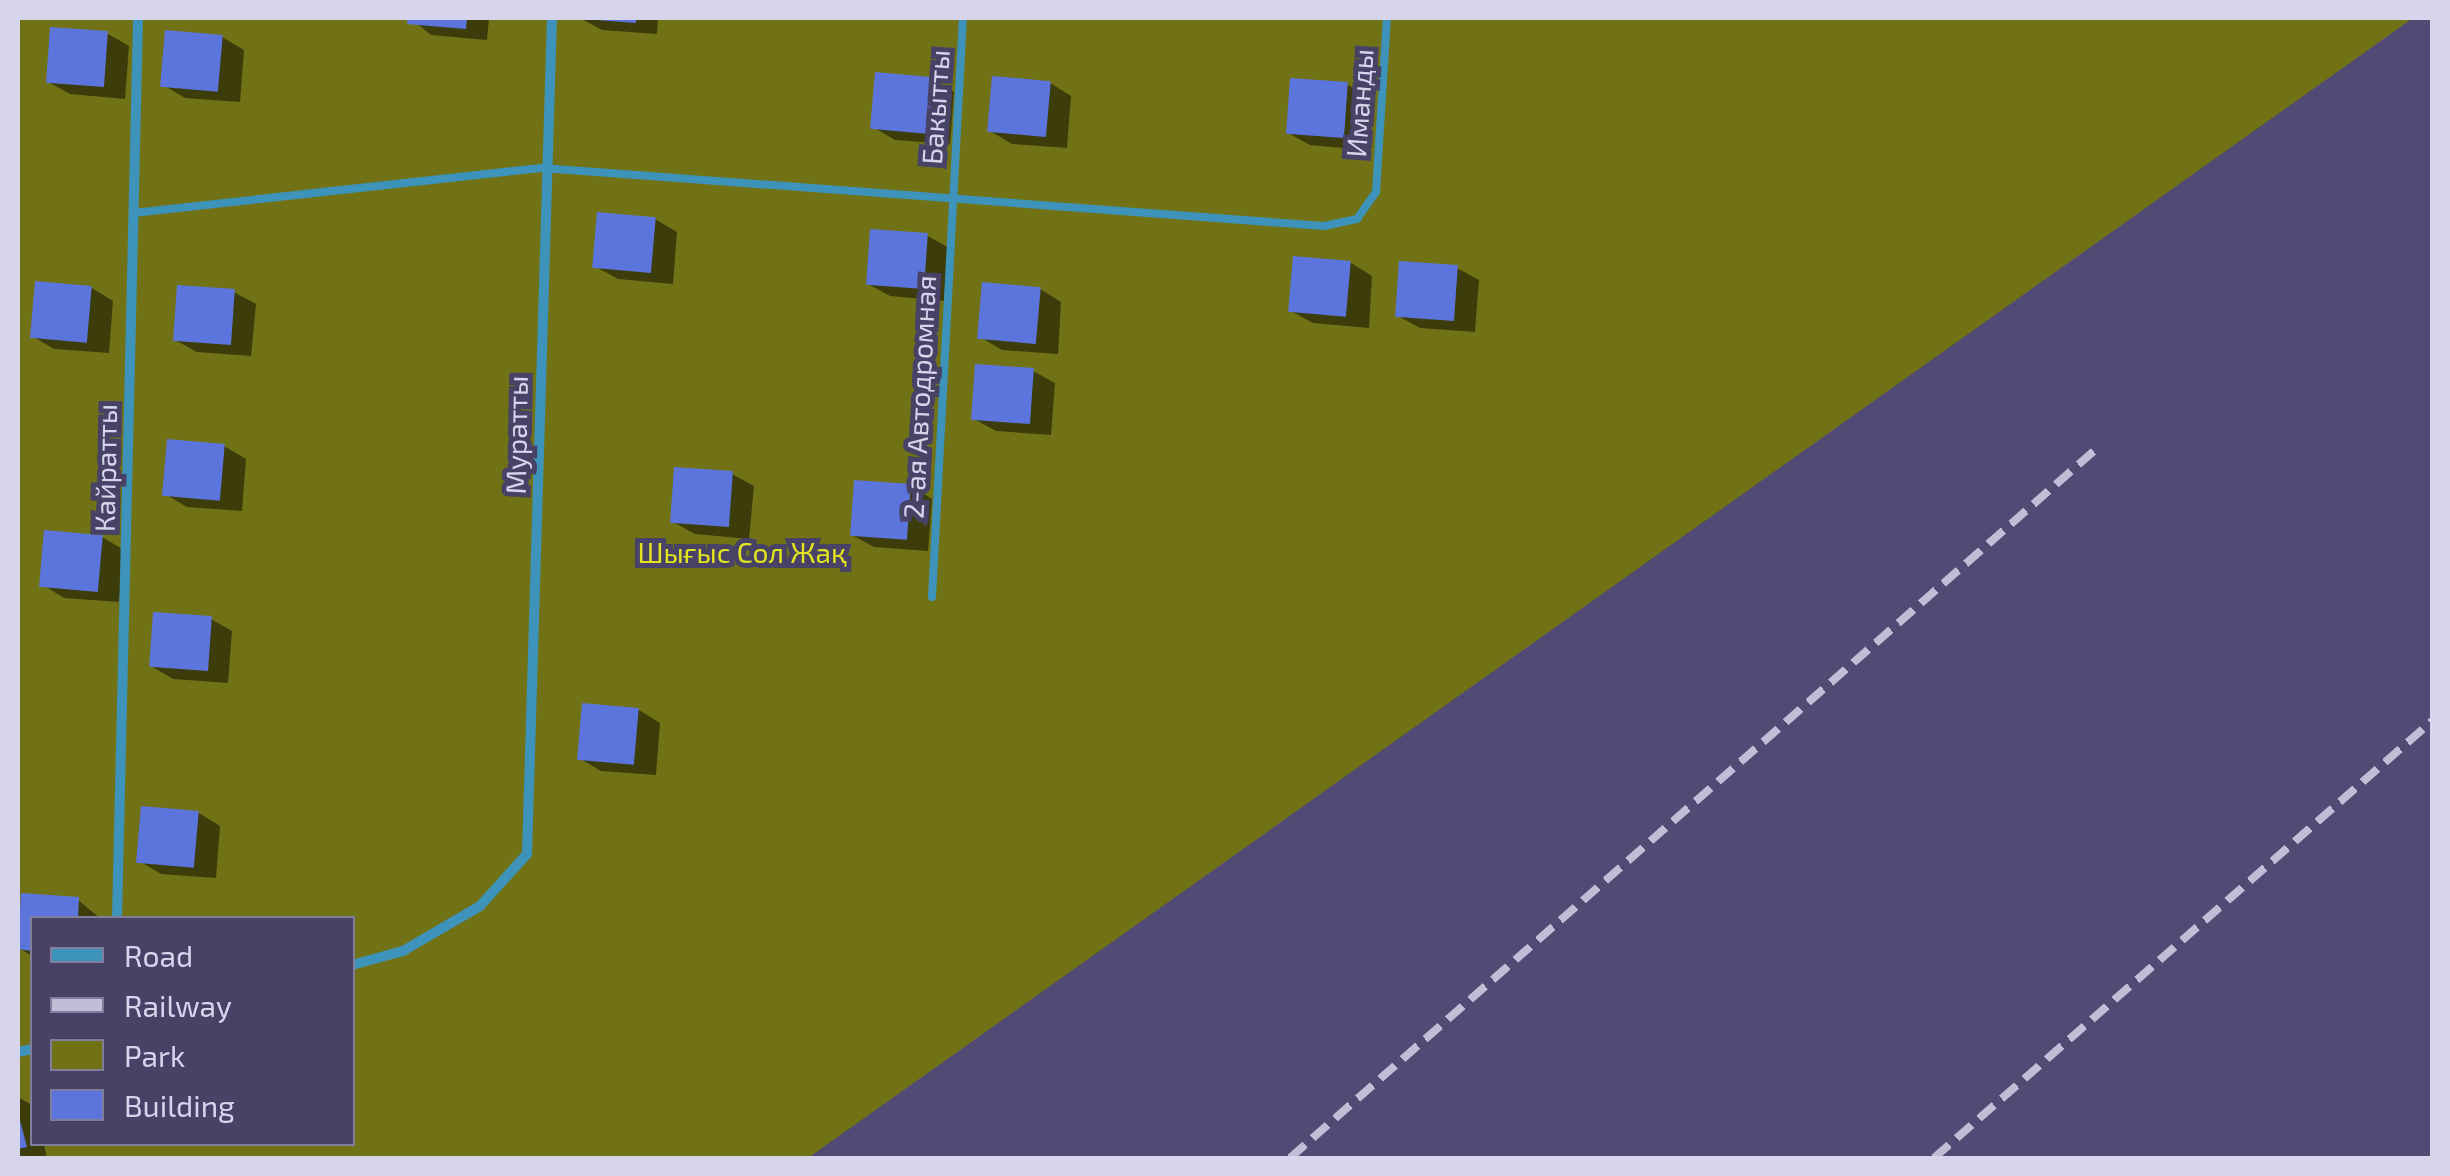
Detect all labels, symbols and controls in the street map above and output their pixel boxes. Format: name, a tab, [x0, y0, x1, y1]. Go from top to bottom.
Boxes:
street label: Бакытты	[914, 48, 956, 166]
street label: Иманды	[1338, 48, 1380, 158]
street label: 2-ая Автодромная	[896, 274, 942, 520]
street label: Муратты	[498, 375, 534, 495]
street label: Кайратты	[87, 404, 123, 532]
park label: Шығыс Сол Жақ	[637, 535, 847, 569]
legend	[30, 916, 355, 1146]
text: Road	[124, 937, 193, 973]
text: Railway	[124, 987, 232, 1023]
text: Park	[124, 1037, 185, 1073]
text: Building	[124, 1087, 235, 1123]

